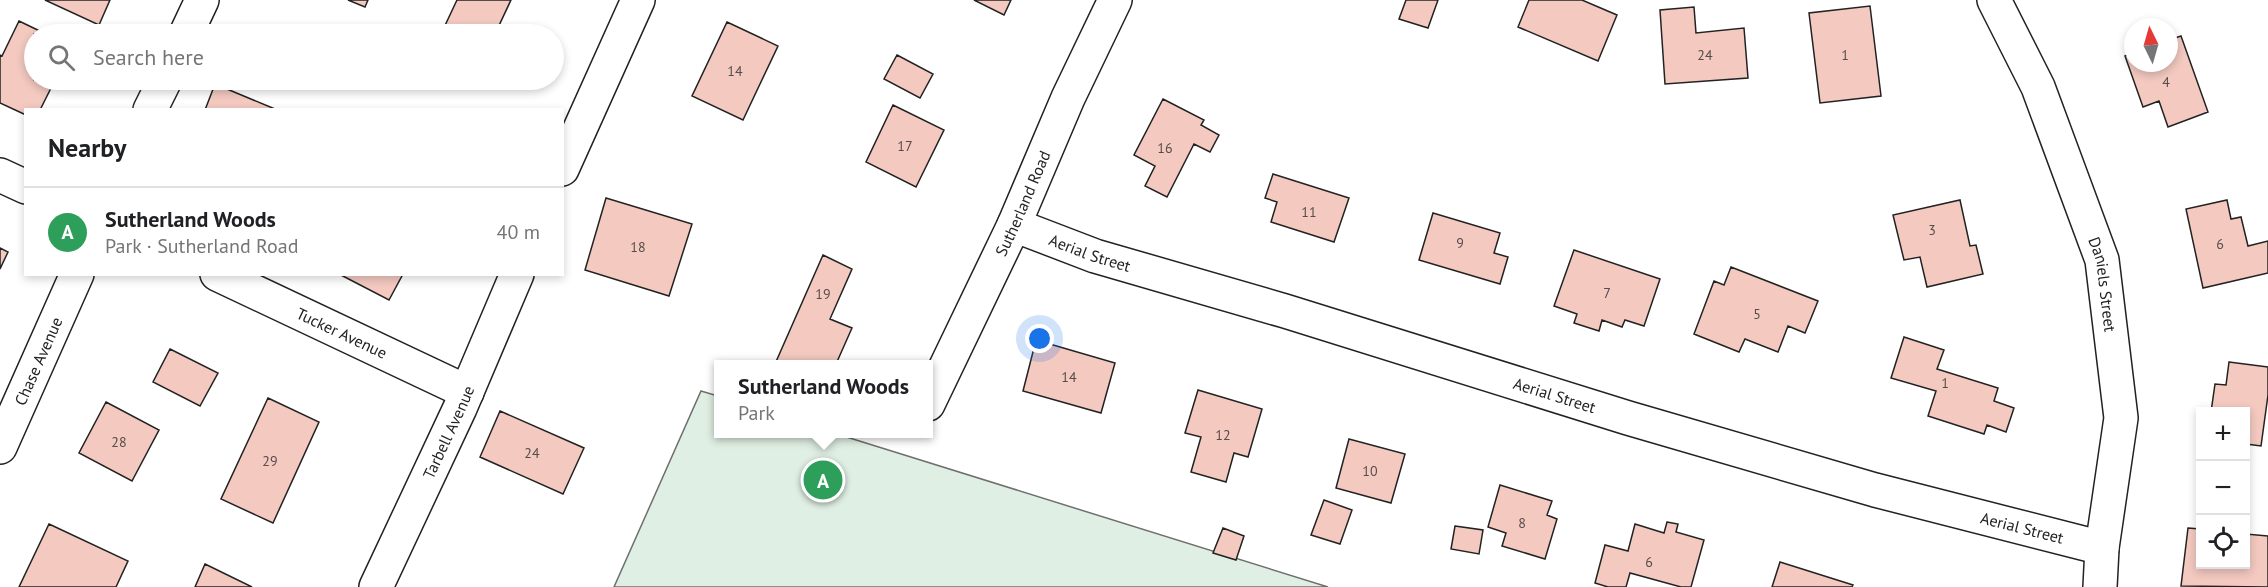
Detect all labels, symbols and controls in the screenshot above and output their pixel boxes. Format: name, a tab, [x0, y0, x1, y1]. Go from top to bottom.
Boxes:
north arrow	[2124, 18, 2178, 72]
search box	[24, 24, 564, 90]
icon: search	[45, 41, 78, 74]
text: Search here	[93, 43, 204, 71]
house number: 24	[1697, 46, 1713, 64]
house number: 1	[1841, 46, 1849, 64]
house number: 14	[727, 62, 743, 80]
house number: 4	[2162, 73, 2170, 91]
text: Nearby	[48, 131, 126, 164]
house number: 17	[897, 137, 913, 155]
house number: 16	[1157, 139, 1173, 157]
street label: Sutherland Road	[991, 148, 1054, 259]
house number: 11	[1301, 203, 1317, 221]
text: Sutherland Woods	[105, 205, 276, 233]
text: A	[61, 219, 74, 245]
text: 40 m	[497, 219, 540, 245]
house number: 3	[1928, 221, 1936, 239]
street label: Aerial Street	[1046, 229, 1134, 276]
text: Park · Sutherland Road	[105, 233, 298, 259]
house number: 9	[1456, 234, 1464, 252]
street label: Daniels Street	[2084, 234, 2121, 333]
house number: 6	[2216, 235, 2224, 253]
house number: 18	[630, 238, 646, 256]
house number: 7	[1603, 284, 1611, 302]
house number: 19	[815, 285, 831, 303]
street label: Tucker Avenue	[293, 303, 390, 363]
house number: 5	[1753, 305, 1761, 323]
street label: Chase Avenue	[10, 314, 67, 408]
your location	[1025, 324, 1054, 353]
popup	[714, 360, 933, 438]
house number: 14	[1061, 368, 1077, 386]
text: Sutherland Woods	[738, 372, 909, 400]
street label: Aerial Street	[1511, 373, 1599, 417]
house number: 1	[1941, 374, 1949, 392]
street label: Tarbell Avenue	[418, 382, 478, 482]
text: Park	[738, 400, 775, 426]
map controls	[2196, 407, 2250, 569]
button: +	[2196, 407, 2250, 461]
house number: 12	[1215, 426, 1231, 444]
house number: 28	[111, 433, 127, 451]
house number: 24	[524, 444, 540, 462]
house number: 29	[262, 452, 278, 470]
pin: A	[804, 458, 842, 502]
button: −	[2196, 461, 2250, 515]
house number: 10	[1362, 462, 1378, 480]
street label: Aerial Street	[1979, 507, 2066, 548]
house number: 8	[1518, 514, 1526, 532]
button: locate	[2196, 515, 2250, 569]
house number: 6	[1645, 553, 1653, 571]

